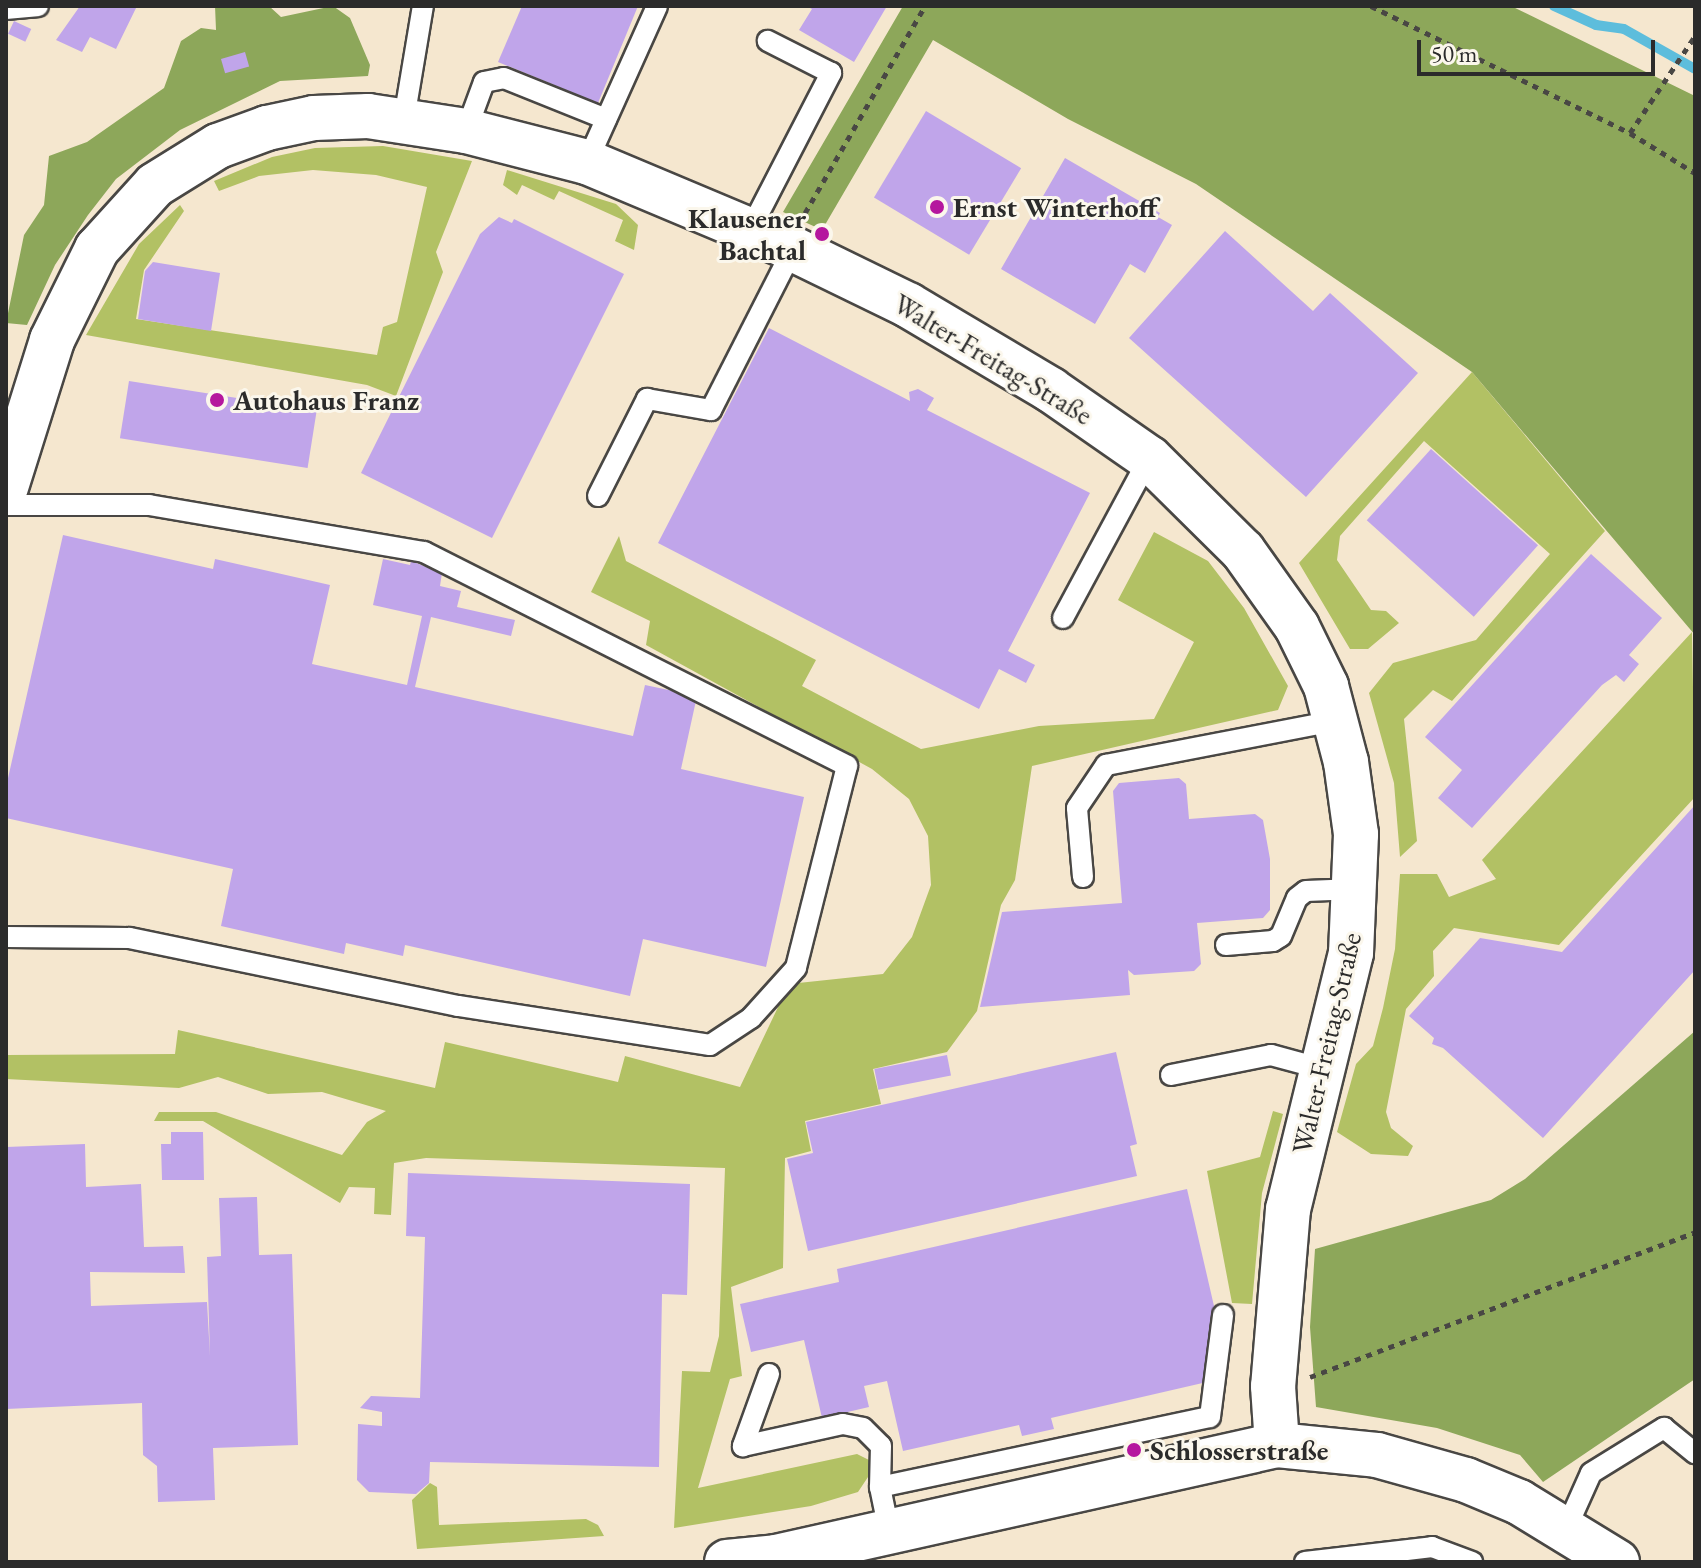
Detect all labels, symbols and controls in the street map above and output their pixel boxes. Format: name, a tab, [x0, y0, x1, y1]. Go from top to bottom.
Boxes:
scale bar	[1421, 24, 1659, 74]
text: 50 m	[1431, 38, 1478, 69]
place label: Ernst Winterhoff	[953, 190, 1157, 224]
marker: Ernst Winterhoff	[928, 198, 946, 216]
place label: Klausener Bachtal	[688, 201, 806, 267]
marker: Klausener Bachtal	[813, 225, 831, 243]
street label: Walter-Freitag-Straße	[887, 286, 1099, 432]
place label: Autohaus Franz	[233, 383, 419, 417]
marker: Autohaus Franz	[208, 391, 226, 409]
street label: Walter-Freitag-Straße	[1284, 929, 1368, 1157]
place label: Schlosserstraße	[1150, 1433, 1328, 1467]
marker: Schlosserstraße	[1125, 1441, 1143, 1459]

